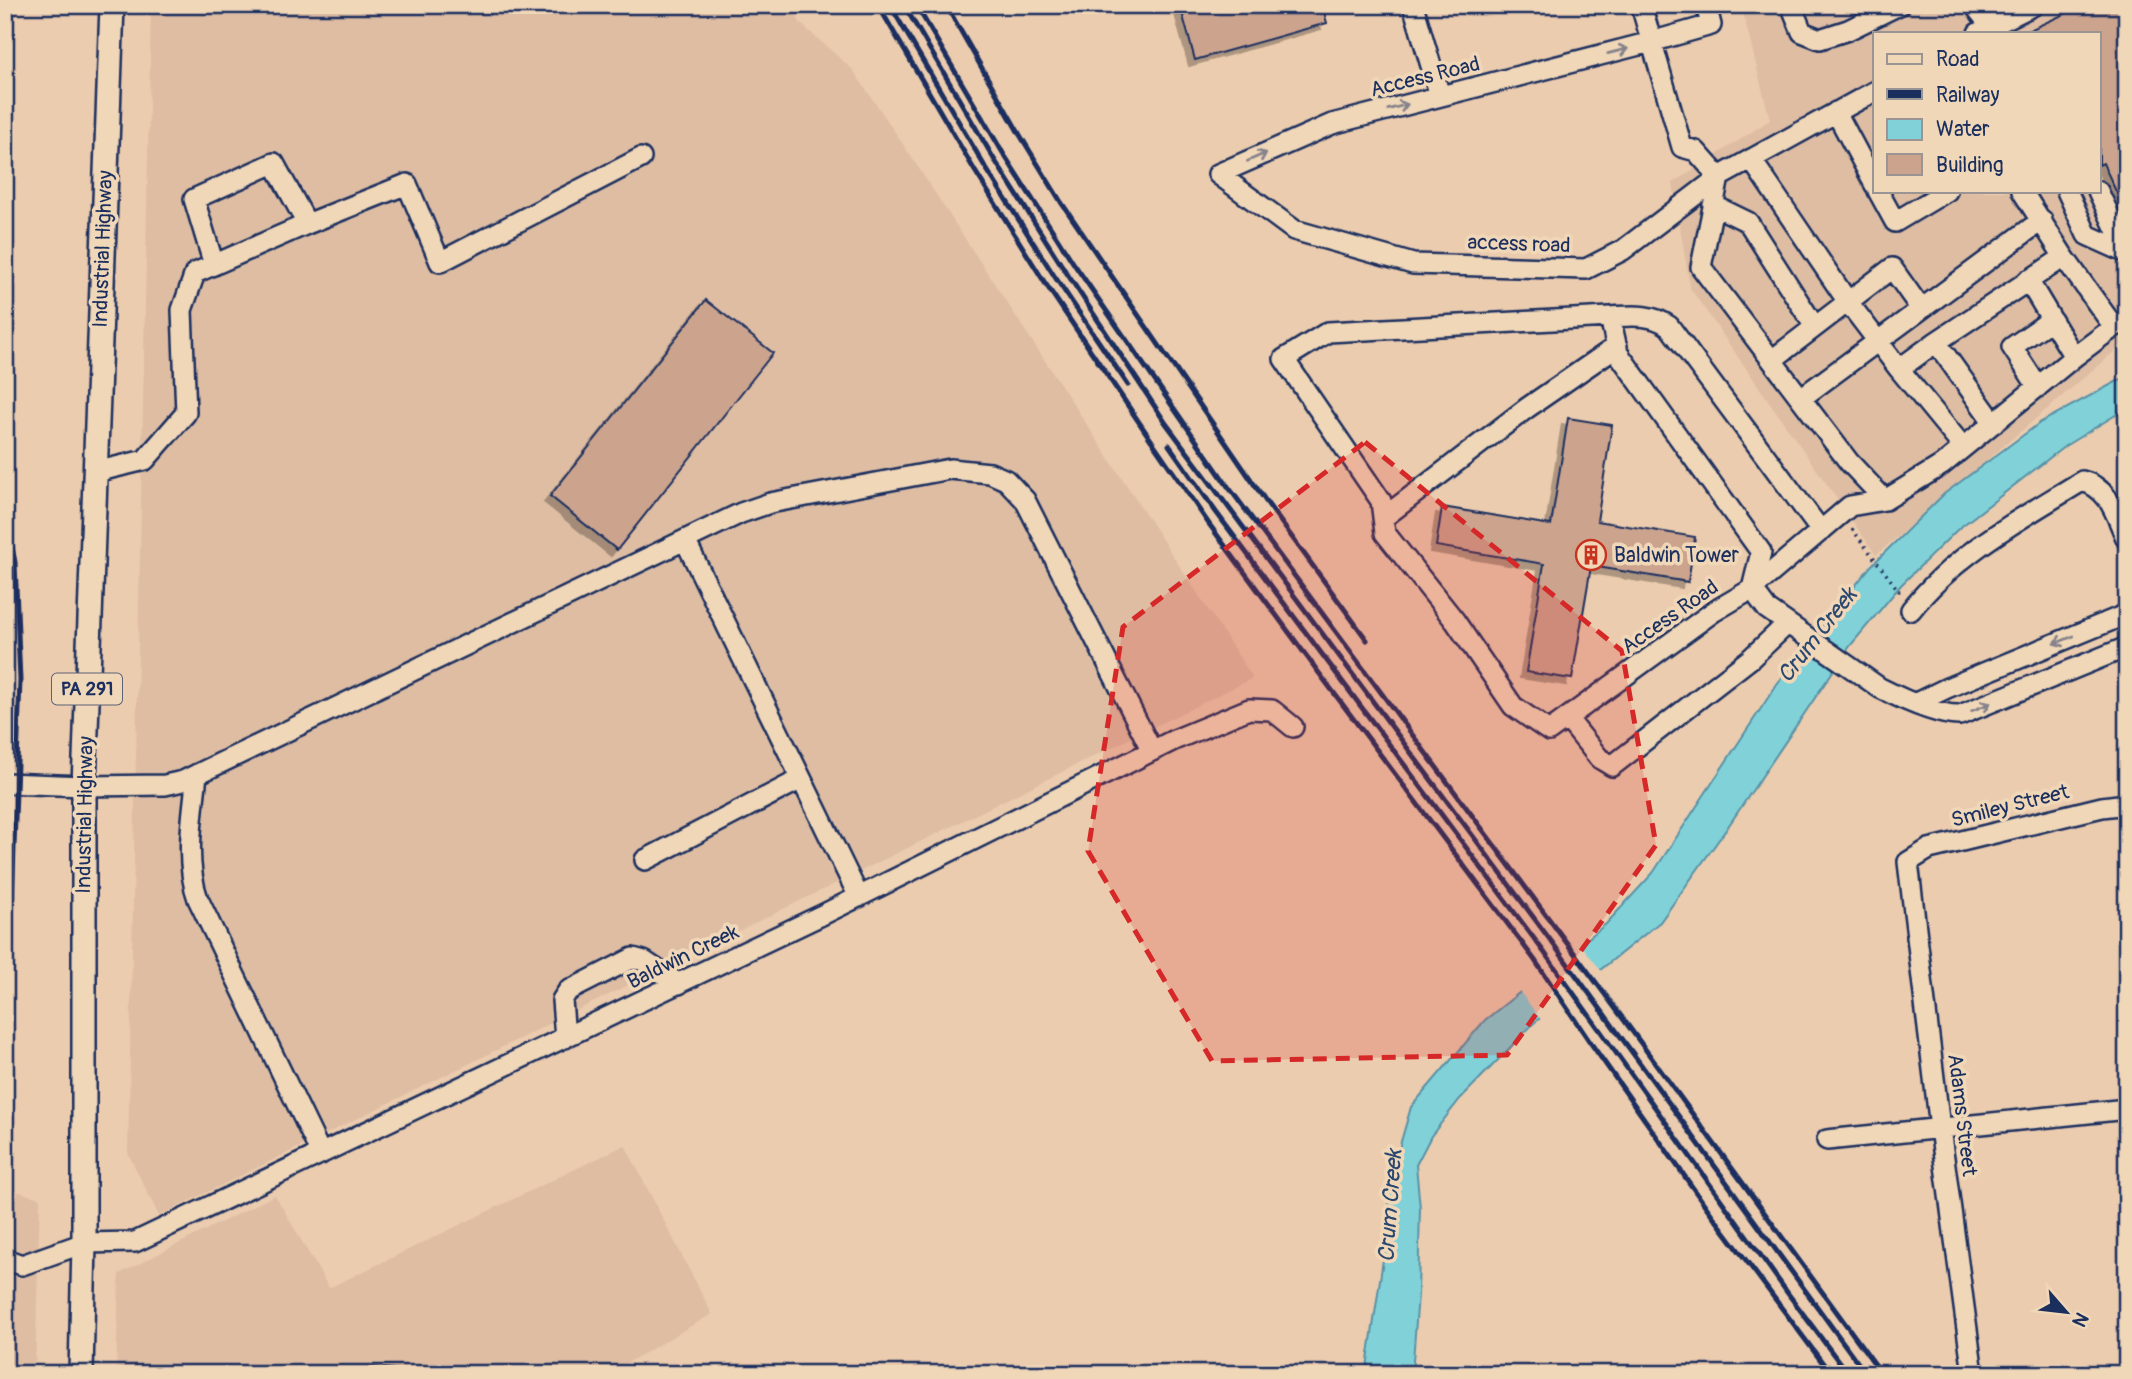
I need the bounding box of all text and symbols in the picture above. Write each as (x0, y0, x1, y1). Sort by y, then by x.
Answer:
legend (1873, 32, 2100, 192)
one-way arrow (1606, 44, 1629, 57)
text: Road (1936, 46, 1980, 73)
street label: Access Road (1367, 50, 1483, 104)
text: Railway (1936, 82, 2000, 109)
one-way arrow (1386, 100, 1409, 113)
text: Water (1936, 116, 1990, 143)
one-way arrow (1246, 150, 1267, 163)
text: Building (1936, 152, 2003, 179)
street label: Industrial Highway (87, 170, 119, 328)
street label: access road (1467, 229, 1571, 259)
building icon: Baldwin Tower (1574, 538, 1608, 572)
place label: Baldwin Tower (1614, 542, 1739, 569)
street label: Access Road (1616, 574, 1724, 660)
water label: Crum Creek (1771, 580, 1865, 688)
one-way arrow (2053, 635, 2075, 648)
road number: PA 291 (52, 674, 122, 704)
one-way arrow (1969, 699, 1991, 712)
street label: Industrial Highway (70, 736, 100, 894)
street label: Smiley Street (1948, 778, 2072, 834)
street label: Baldwin Creek (623, 918, 743, 996)
street label: Adams Street (1941, 1052, 1983, 1178)
water label: Crum Creek (1372, 1146, 1409, 1263)
north arrow (2030, 1278, 2100, 1348)
text: N (2066, 1308, 2094, 1331)

